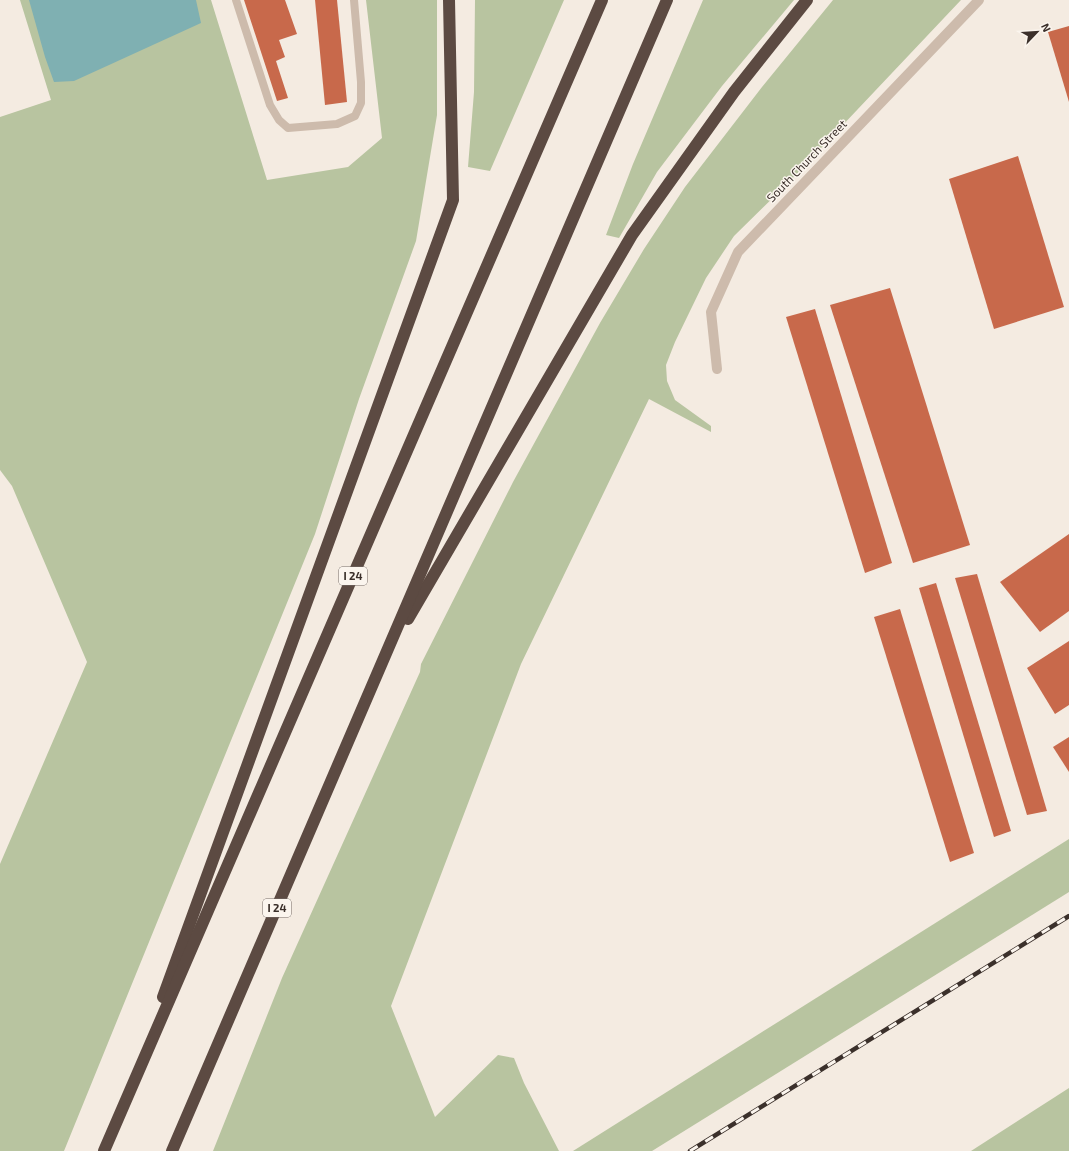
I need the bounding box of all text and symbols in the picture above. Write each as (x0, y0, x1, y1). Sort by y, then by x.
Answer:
north arrow (1017, 12, 1057, 52)
text: N (1039, 21, 1054, 34)
street label: South Church Street (763, 116, 849, 204)
road number: I 24 (339, 567, 367, 585)
road number: I 24 (263, 899, 291, 917)

